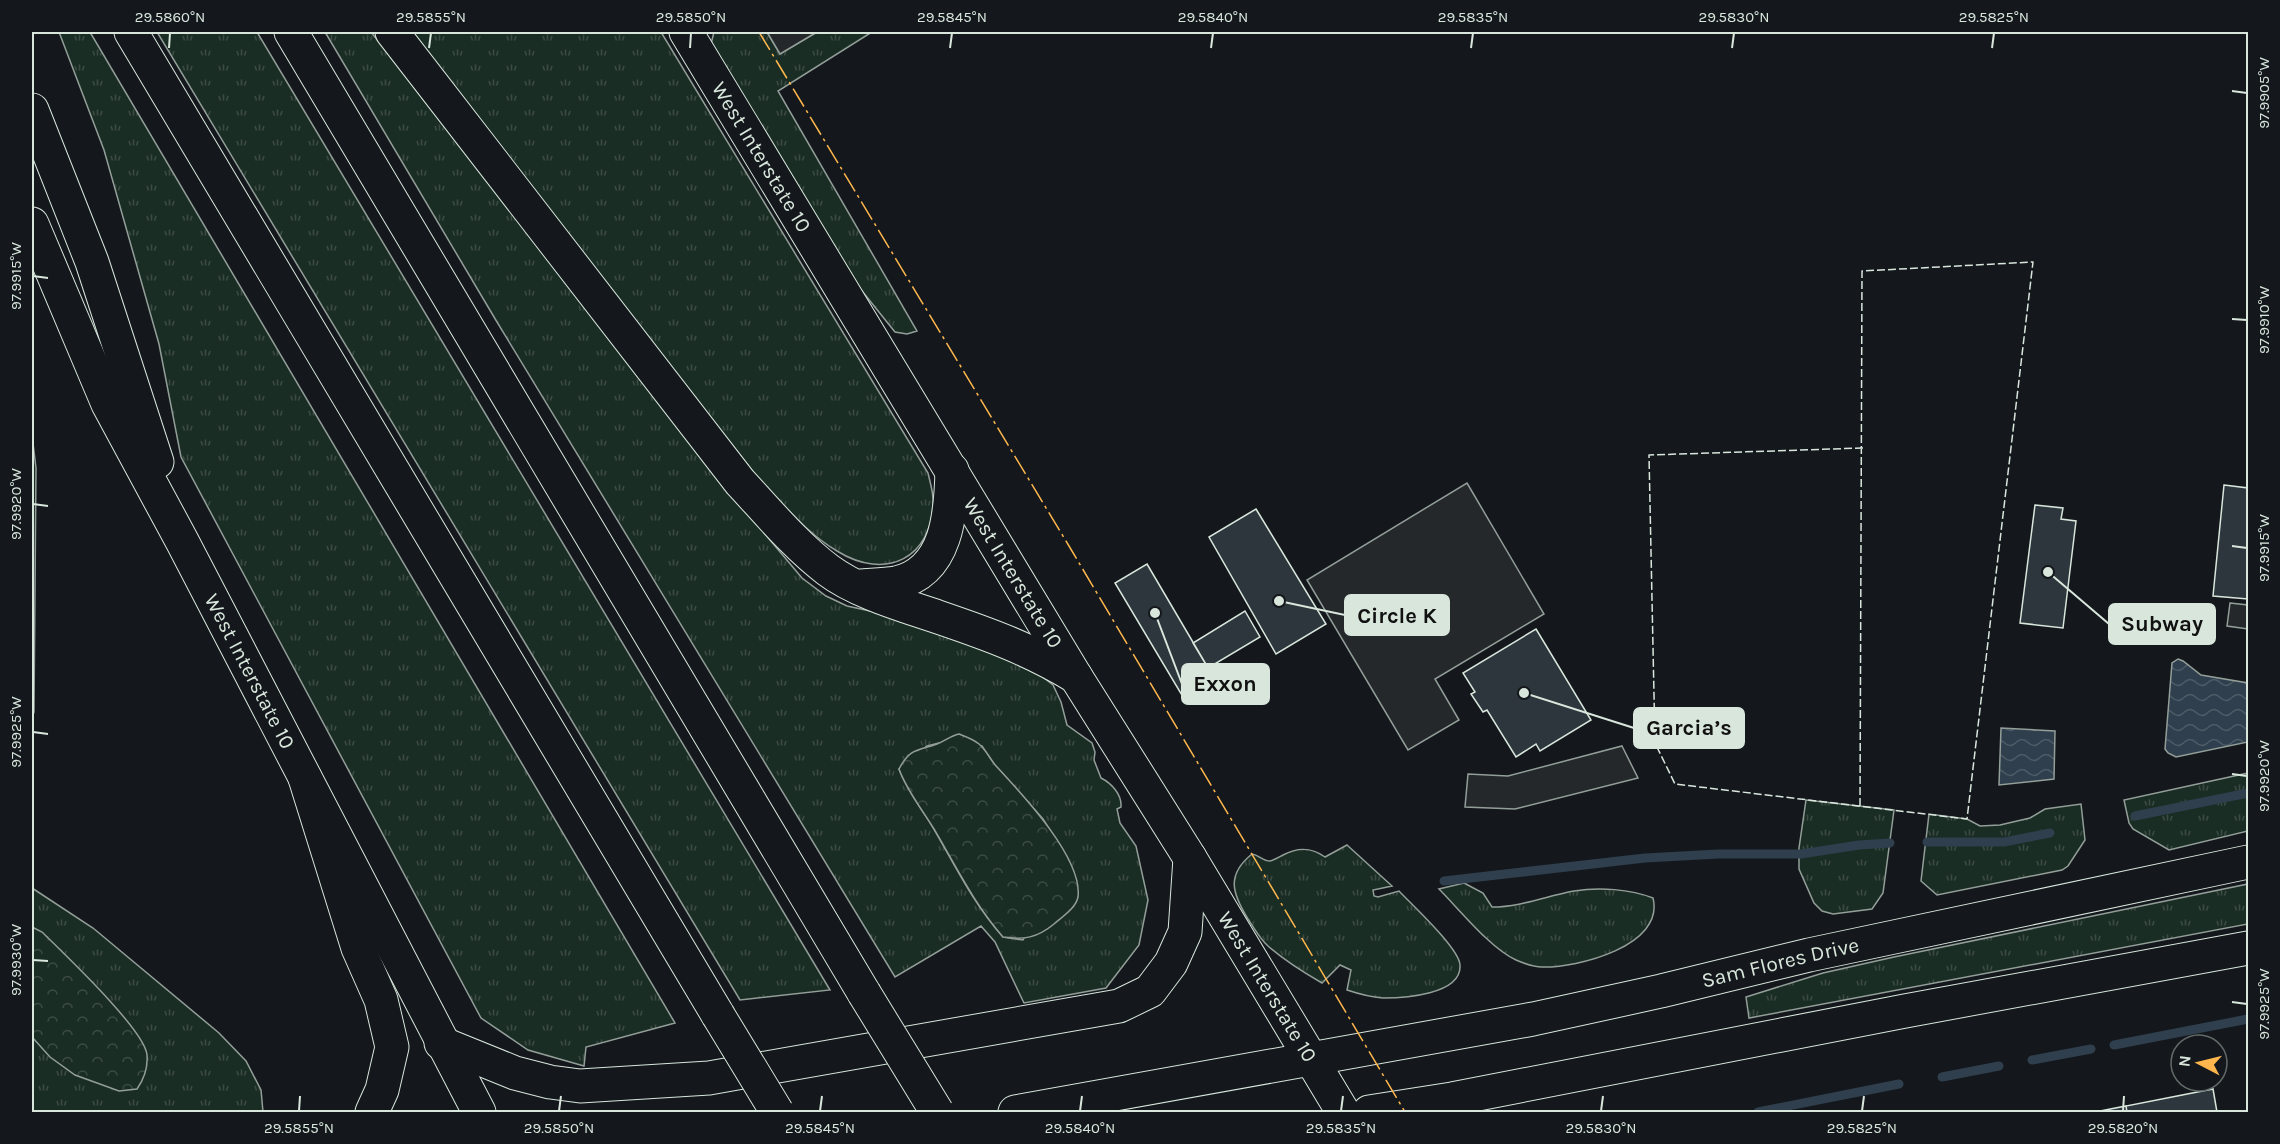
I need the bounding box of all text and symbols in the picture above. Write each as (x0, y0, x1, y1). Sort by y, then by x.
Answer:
text: 29.5860°N (135, 8, 205, 26)
text: 29.5855°N (396, 8, 466, 26)
text: 29.5850°N (656, 8, 726, 26)
text: 29.5845°N (917, 8, 987, 26)
text: 29.5840°N (1178, 8, 1248, 26)
text: 29.5835°N (1438, 8, 1508, 26)
text: 29.5830°N (1699, 8, 1769, 26)
text: 29.5825°N (1959, 8, 2029, 26)
text: 97.9905°W (2255, 57, 2273, 129)
street label: West Interstate 10 (707, 77, 816, 236)
text: 97.9915°W (7, 242, 25, 310)
text: 97.9910°W (2255, 285, 2273, 354)
text: 97.9920°W (7, 467, 25, 540)
street label: West Interstate 10 (958, 493, 1068, 652)
text: 97.9915°W (2255, 514, 2273, 582)
street label: West Interstate 10 (200, 590, 300, 753)
callout: Circle K (1345, 595, 1449, 635)
text: Circle K (1357, 603, 1437, 629)
callout: Subway (2109, 604, 2215, 644)
text: Subway (2121, 611, 2203, 637)
callout: Exxon (1182, 664, 1269, 704)
text: Exxon (1193, 671, 1257, 697)
text: 97.9925°W (7, 696, 25, 768)
callout: Garcia’s (1634, 708, 1744, 748)
text: Garcia’s (1646, 715, 1732, 741)
text: 97.9920°W (2255, 739, 2273, 812)
street label: West Interstate 10 (1213, 907, 1322, 1066)
text: 97.9930°W (7, 923, 25, 996)
street label: Sam Flores Drive (1699, 933, 1861, 993)
text: 97.9925°W (2255, 968, 2273, 1040)
north arrow (2169, 1033, 2229, 1093)
text: N (2174, 1054, 2195, 1068)
text: 29.5855°N (264, 1119, 334, 1137)
text: 29.5850°N (524, 1119, 594, 1137)
text: 29.5845°N (785, 1119, 855, 1137)
text: 29.5840°N (1045, 1119, 1115, 1137)
text: 29.5835°N (1306, 1119, 1376, 1137)
text: 29.5830°N (1566, 1119, 1636, 1137)
text: 29.5825°N (1827, 1119, 1897, 1137)
text: 29.5820°N (2088, 1119, 2158, 1137)

